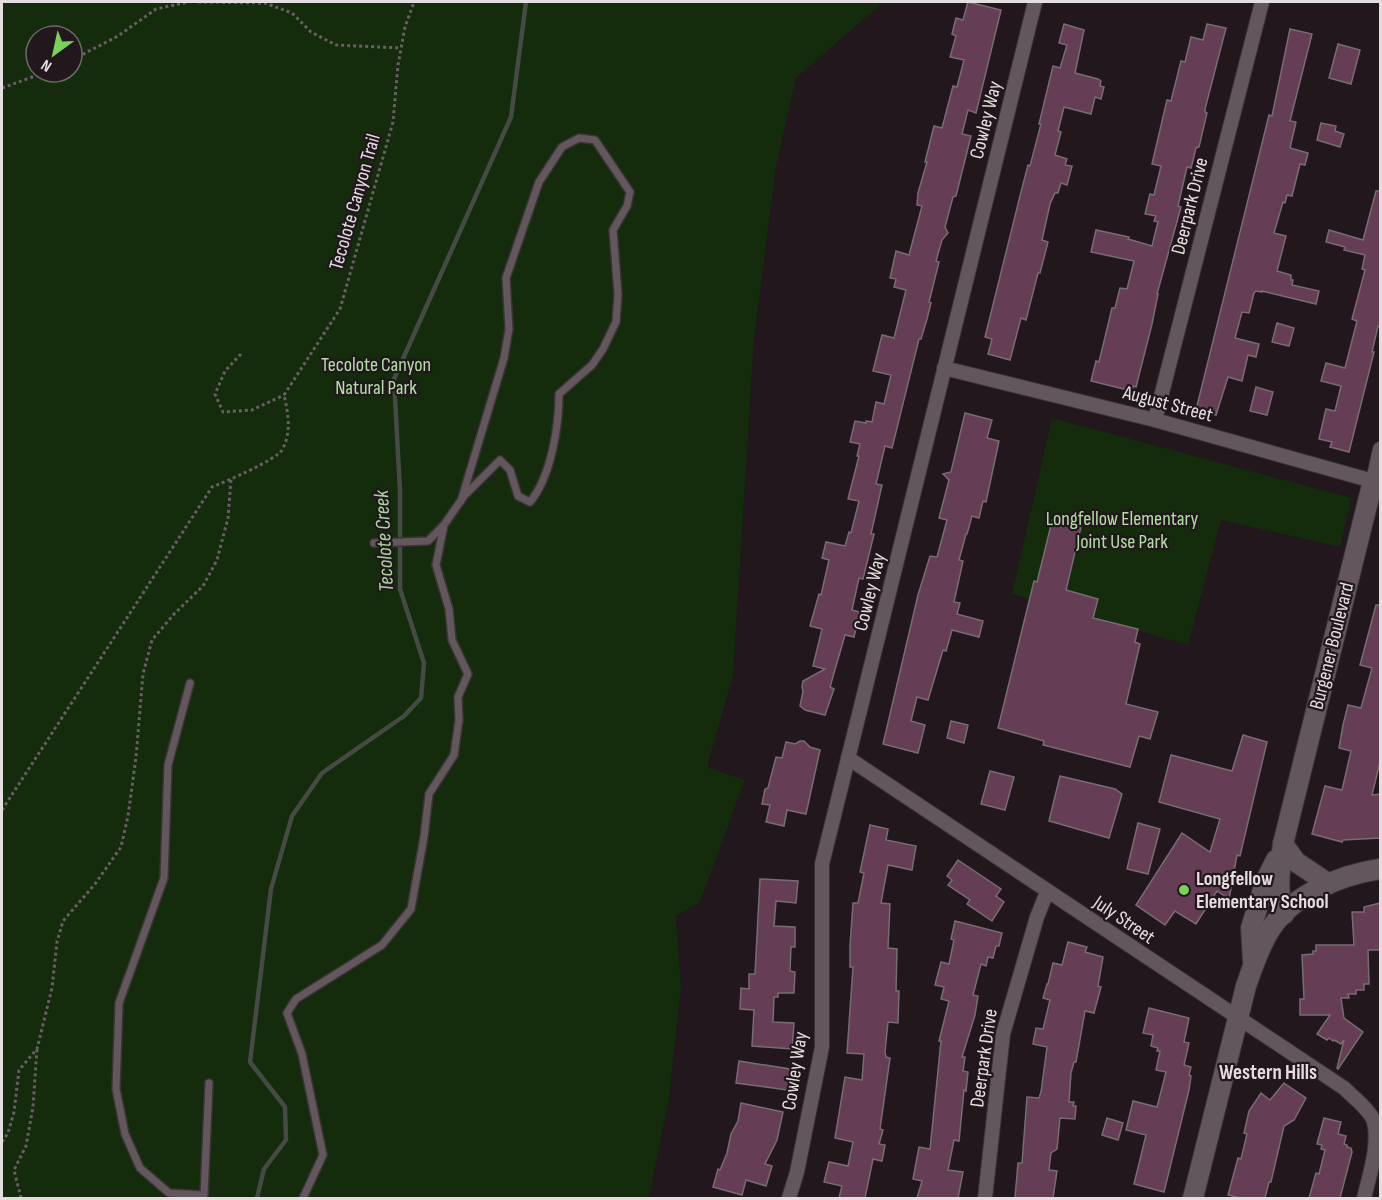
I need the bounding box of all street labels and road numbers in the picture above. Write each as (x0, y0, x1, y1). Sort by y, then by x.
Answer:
street label: Cowley Way (965, 78, 1007, 161)
street label: Tecolote Canyon Trail (324, 131, 386, 273)
street label: Deerpark Drive (1166, 155, 1214, 257)
street label: August Street (1120, 380, 1216, 427)
street label: Cowley Way (849, 550, 891, 633)
street label: Burgener Boulevard (1305, 580, 1359, 712)
street label: July Street (1088, 890, 1159, 949)
street label: Deerpark Drive (965, 1007, 1003, 1109)
street label: Cowley Way (777, 1030, 813, 1112)

